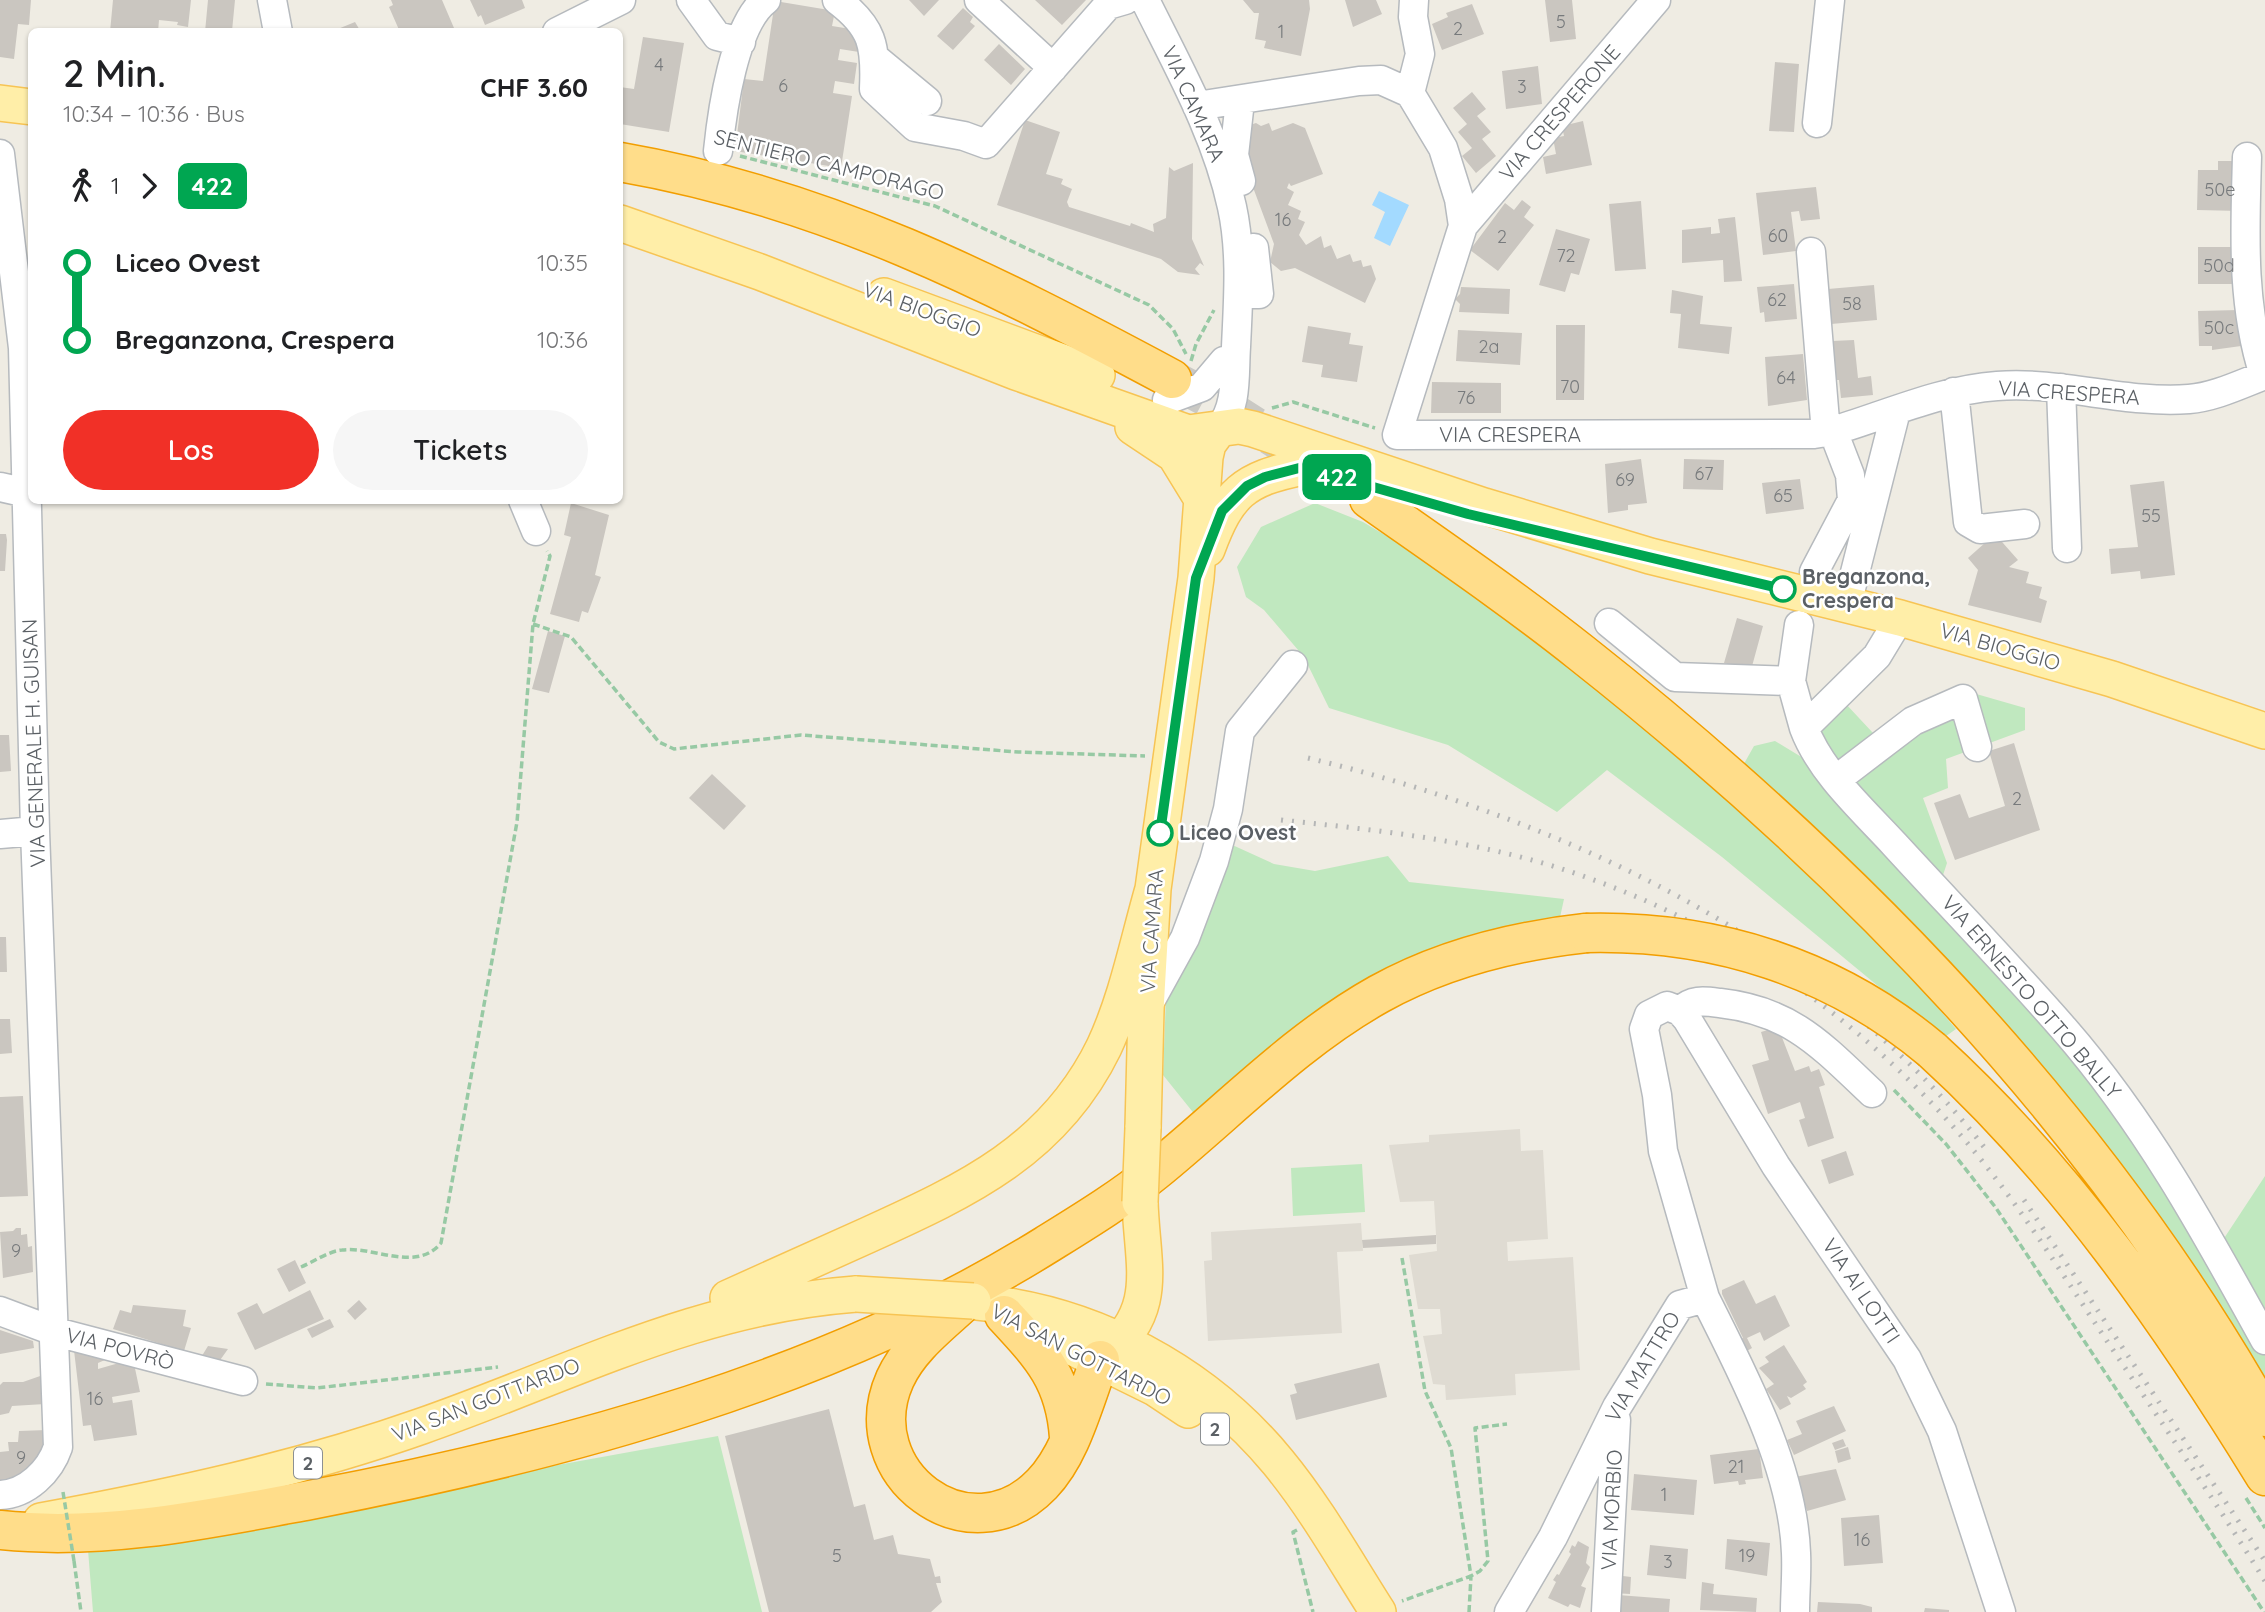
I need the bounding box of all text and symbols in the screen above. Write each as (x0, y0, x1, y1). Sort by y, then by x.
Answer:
house number: 5 (1556, 10, 1566, 33)
house number: 2 (1453, 17, 1463, 40)
house number: 1 (1278, 20, 1284, 43)
street label: VIA CRESPERONE (1493, 39, 1625, 186)
street label: VIA CAMARA (1157, 41, 1231, 166)
text: 2 Min. (63, 49, 166, 97)
house number: 4 (654, 53, 664, 76)
text: CHF 3.60 (480, 71, 588, 104)
house number: 6 (778, 74, 788, 97)
house number: 3 (1517, 75, 1527, 98)
text: 10:34 – 10:36 · Bus (63, 99, 245, 128)
street label: SENTIERO CAMPORAGO (712, 123, 947, 205)
icon: walk (63, 167, 101, 205)
icon: forward (130, 167, 168, 205)
text: 1 (111, 171, 120, 200)
text: 422 (192, 171, 233, 201)
house number: 50e (2205, 178, 2235, 201)
house number: 16 (1275, 208, 1291, 231)
house number: 60 (1768, 224, 1788, 247)
house number: 2 (1497, 225, 1507, 248)
house number: 72 (1556, 244, 1576, 267)
text: Liceo Ovest (115, 246, 261, 279)
text: 10:35 (537, 248, 588, 277)
house number: 50d (2203, 254, 2235, 277)
street label: VIA BIOGGIO (860, 276, 985, 342)
house number: 62 (1767, 288, 1787, 311)
house number: 58 (1842, 292, 1862, 315)
house number: 50c (2204, 316, 2234, 339)
text: Breganzona, Crespera (115, 323, 395, 356)
text: 10:36 (537, 325, 588, 354)
house number: 2a (1479, 335, 1499, 358)
house number: 64 (1776, 366, 1796, 389)
street label: VIA CRESPERA (1997, 374, 2141, 410)
house number: 70 (1560, 375, 1580, 398)
house number: 76 (1457, 386, 1475, 409)
button: Los (63, 410, 319, 490)
button: Tickets (333, 410, 588, 490)
street label: VIA CRESPERA (1439, 421, 1581, 447)
line badge: 422 (1297, 454, 1377, 500)
text: 422 (1316, 462, 1358, 492)
house number: 67 (1695, 462, 1713, 485)
house number: 69 (1615, 468, 1635, 491)
house number: 65 (1773, 484, 1793, 507)
house number: 55 (2141, 504, 2161, 527)
place label: Breganzona, Crespera (1802, 563, 1930, 613)
marker: Breganzona, Crespera (1770, 576, 1796, 602)
street label: VIA BIOGGIO (1937, 616, 2063, 676)
street label: VIA GENERALE H. GUISAN (16, 618, 50, 868)
house number: 2 (2012, 787, 2022, 810)
place label: Liceo Ovest (1179, 819, 1297, 845)
marker: Liceo Ovest (1147, 820, 1173, 846)
street label: VIA CAMARA (1134, 868, 1168, 994)
street label: VIA ERNESTO OTTO BALLY (1936, 889, 2127, 1103)
street label: VIA AI LOTTI (1817, 1233, 1906, 1348)
house number: 9 (11, 1239, 21, 1262)
street label: VIA SAN GOTTARDO (987, 1297, 1176, 1411)
street label: VIA MATTRO (1599, 1306, 1685, 1426)
street label: VIA POVRÒ (63, 1321, 177, 1375)
street label: VIA SAN GOTTARDO (388, 1351, 583, 1447)
house number: 16 (87, 1387, 103, 1410)
road number: 2 (1201, 1414, 1229, 1444)
house number: 9 (16, 1446, 26, 1469)
road number: 2 (294, 1448, 322, 1478)
street label: VIA MORBIO (1595, 1449, 1627, 1571)
house number: 21 (1728, 1455, 1744, 1478)
house number: 1 (1661, 1483, 1667, 1506)
house number: 16 (1854, 1528, 1870, 1551)
house number: 5 (832, 1544, 842, 1567)
house number: 19 (1739, 1544, 1755, 1567)
house number: 3 (1663, 1550, 1673, 1573)

